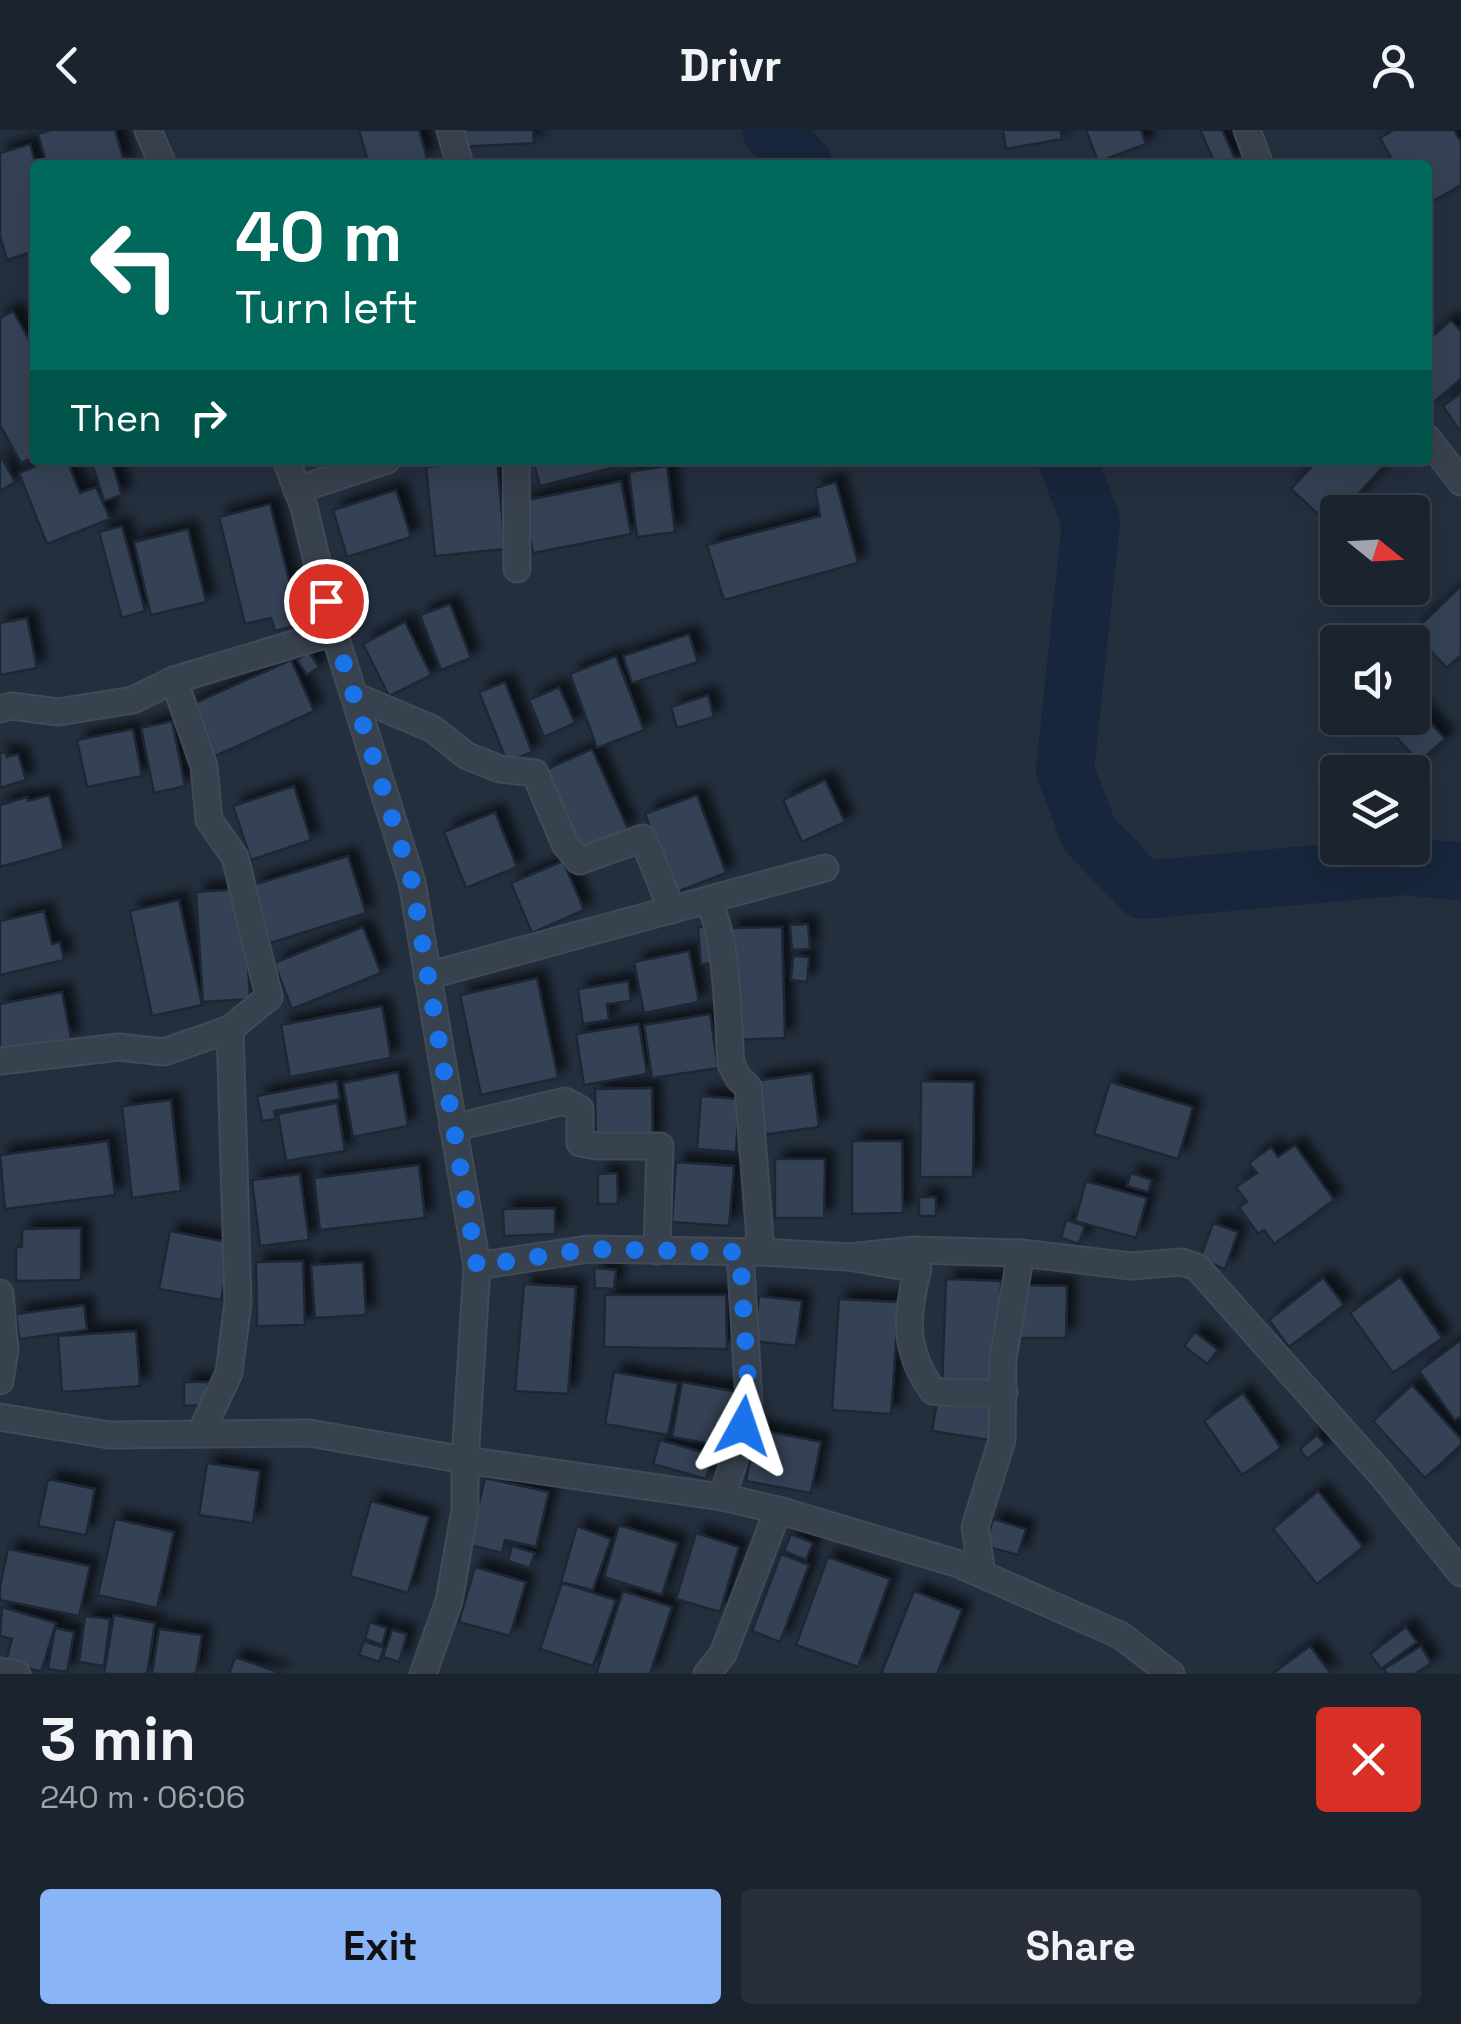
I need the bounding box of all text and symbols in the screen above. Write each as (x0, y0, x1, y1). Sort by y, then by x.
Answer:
text: Drivr (679, 37, 782, 94)
icon: back (40, 38, 95, 93)
icon: person (1366, 38, 1421, 93)
text: 40 m (235, 192, 402, 281)
icon: left (70, 200, 200, 330)
text: Turn left (235, 279, 418, 336)
icon: right (181, 390, 236, 445)
text: Then (70, 394, 161, 442)
north arrow (1320, 495, 1430, 605)
map controls (1320, 495, 1430, 865)
pin (284, 559, 369, 644)
icon: arrive (299, 574, 354, 629)
button: sound (1320, 625, 1430, 735)
button: layers (1320, 755, 1430, 865)
position arrow (691, 1374, 795, 1478)
text: 3 min (40, 1701, 196, 1778)
button: close (1316, 1707, 1421, 1812)
text: 240 m · 06:06 (40, 1777, 245, 1817)
button: Exit (40, 1889, 721, 2004)
button: Share (741, 1889, 1421, 2004)

